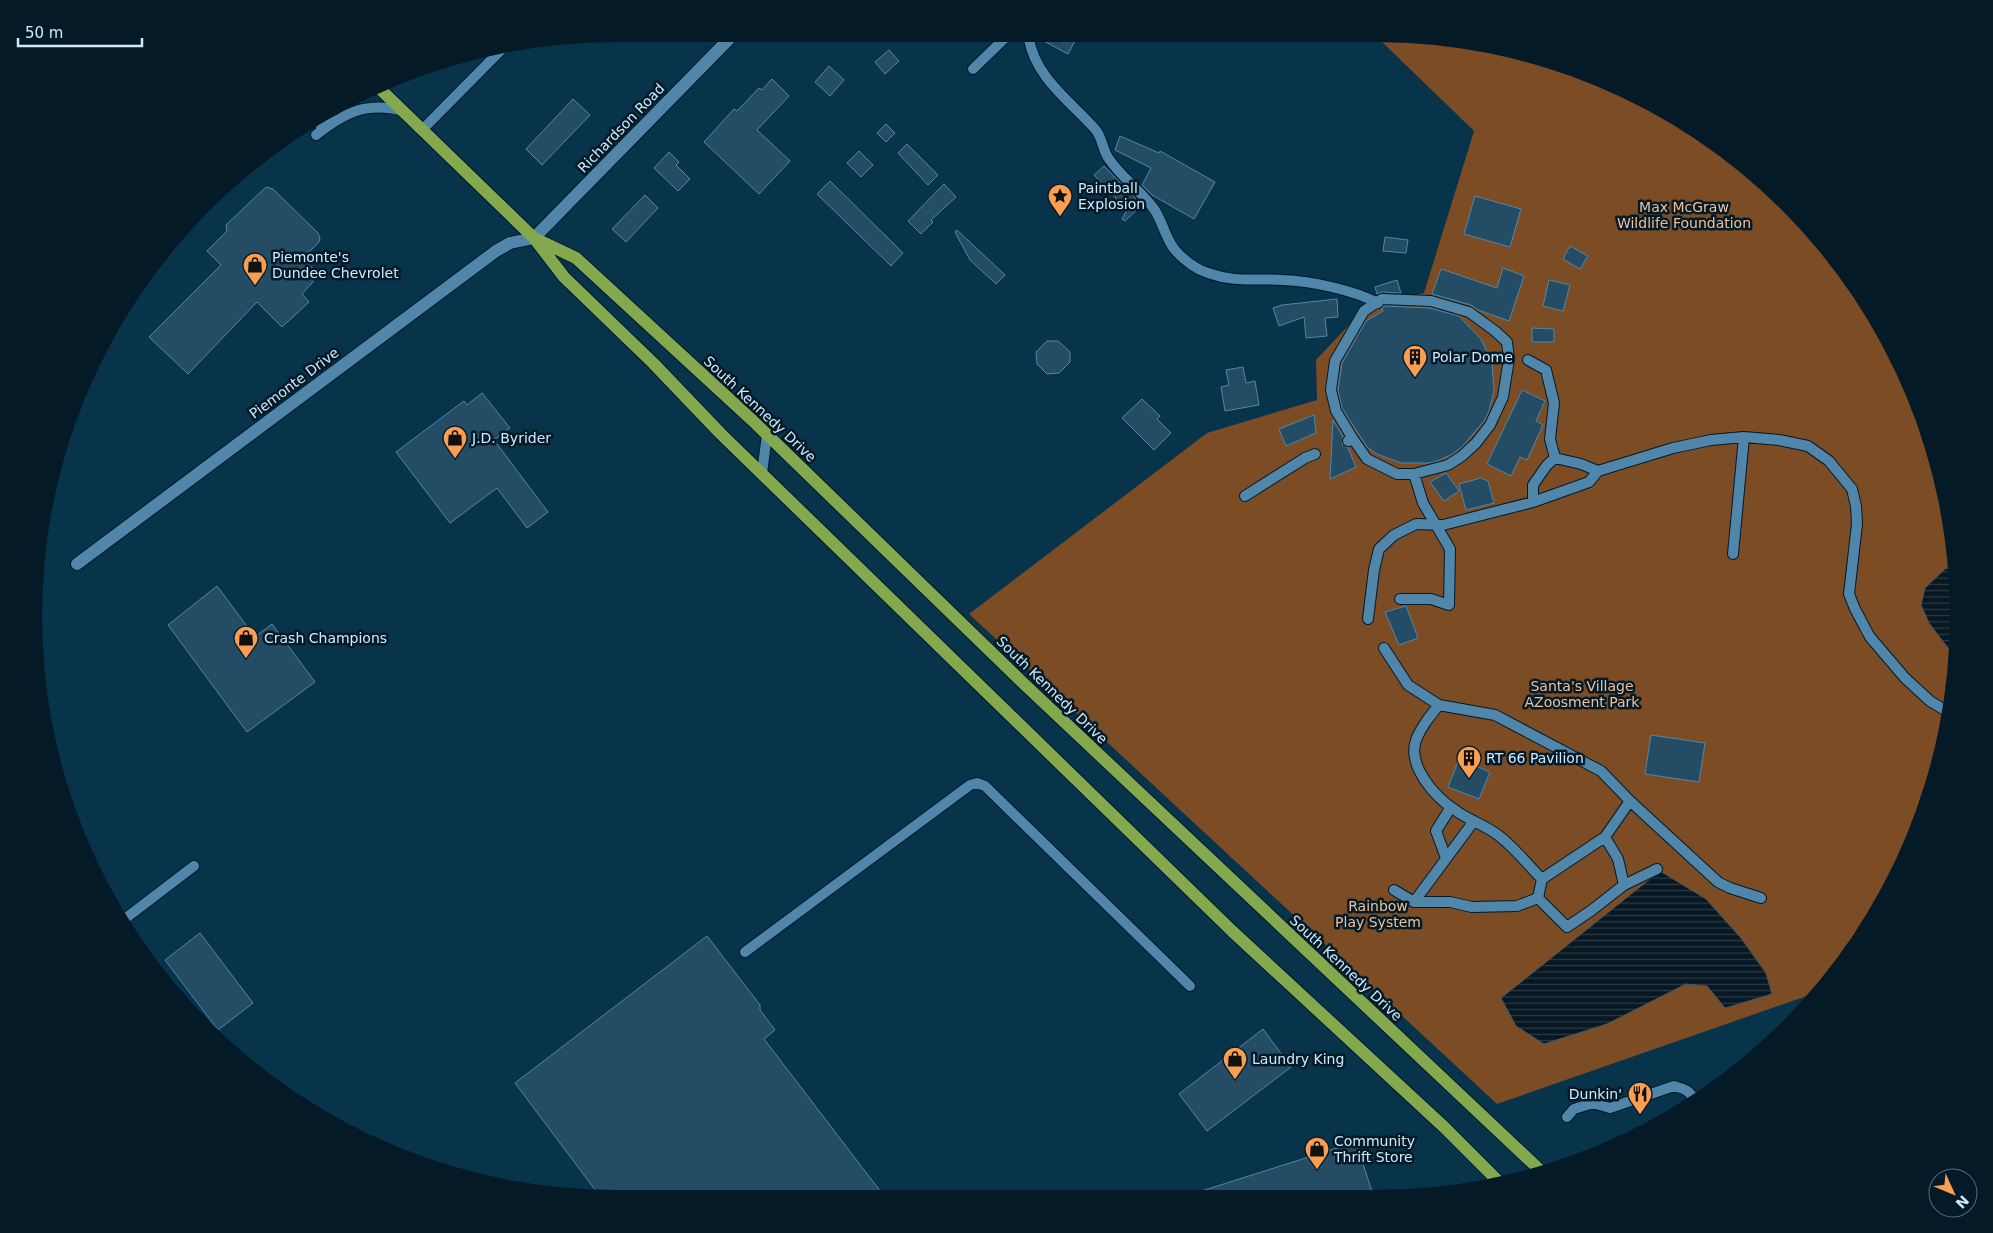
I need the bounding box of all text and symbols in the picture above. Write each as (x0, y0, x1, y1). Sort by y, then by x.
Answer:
scale bar (18, 15, 141, 47)
text: 50 m (25, 24, 63, 42)
street label: Richardson Road (574, 80, 668, 176)
place label: Paintball Explosion (1078, 180, 1145, 212)
place icon: Paintball Explosion (1047, 183, 1073, 217)
park label: Max McGraw Wildlife Foundation (1617, 199, 1751, 231)
place label: Piemonte's Dundee Chevrolet (272, 249, 399, 281)
shop icon: Piemonte's Dundee Chevrolet (242, 252, 268, 286)
street label: Piemonte Drive (246, 344, 342, 422)
building icon: Polar Dome (1402, 344, 1428, 378)
place label: Polar Dome (1432, 349, 1513, 365)
street label: South Kennedy Drive (701, 353, 819, 465)
shop icon: J.D. Byrider (442, 425, 468, 459)
place label: J.D. Byrider (471, 430, 551, 446)
shop icon: Crash Champions (233, 625, 259, 659)
place label: Crash Champions (264, 630, 387, 646)
street label: South Kennedy Drive (993, 633, 1111, 747)
park label: Santa's Village AZoosment Park (1525, 678, 1640, 710)
building icon: RT 66 Pavilion (1456, 745, 1482, 779)
place label: RT 66 Pavilion (1486, 750, 1584, 766)
park label: Rainbow Play System (1335, 898, 1421, 930)
street label: South Kennedy Drive (1287, 912, 1405, 1024)
shop icon: Laundry King (1222, 1046, 1248, 1080)
place label: Laundry King (1252, 1051, 1344, 1067)
restaurant icon: Dunkin' (1627, 1081, 1653, 1115)
place label: Dunkin' (1569, 1086, 1622, 1102)
place label: Community Thrift Store (1333, 1133, 1415, 1165)
shop icon: Community Thrift Store (1304, 1136, 1330, 1170)
north arrow (1928, 1168, 1978, 1218)
text: N (1953, 1192, 1972, 1212)

